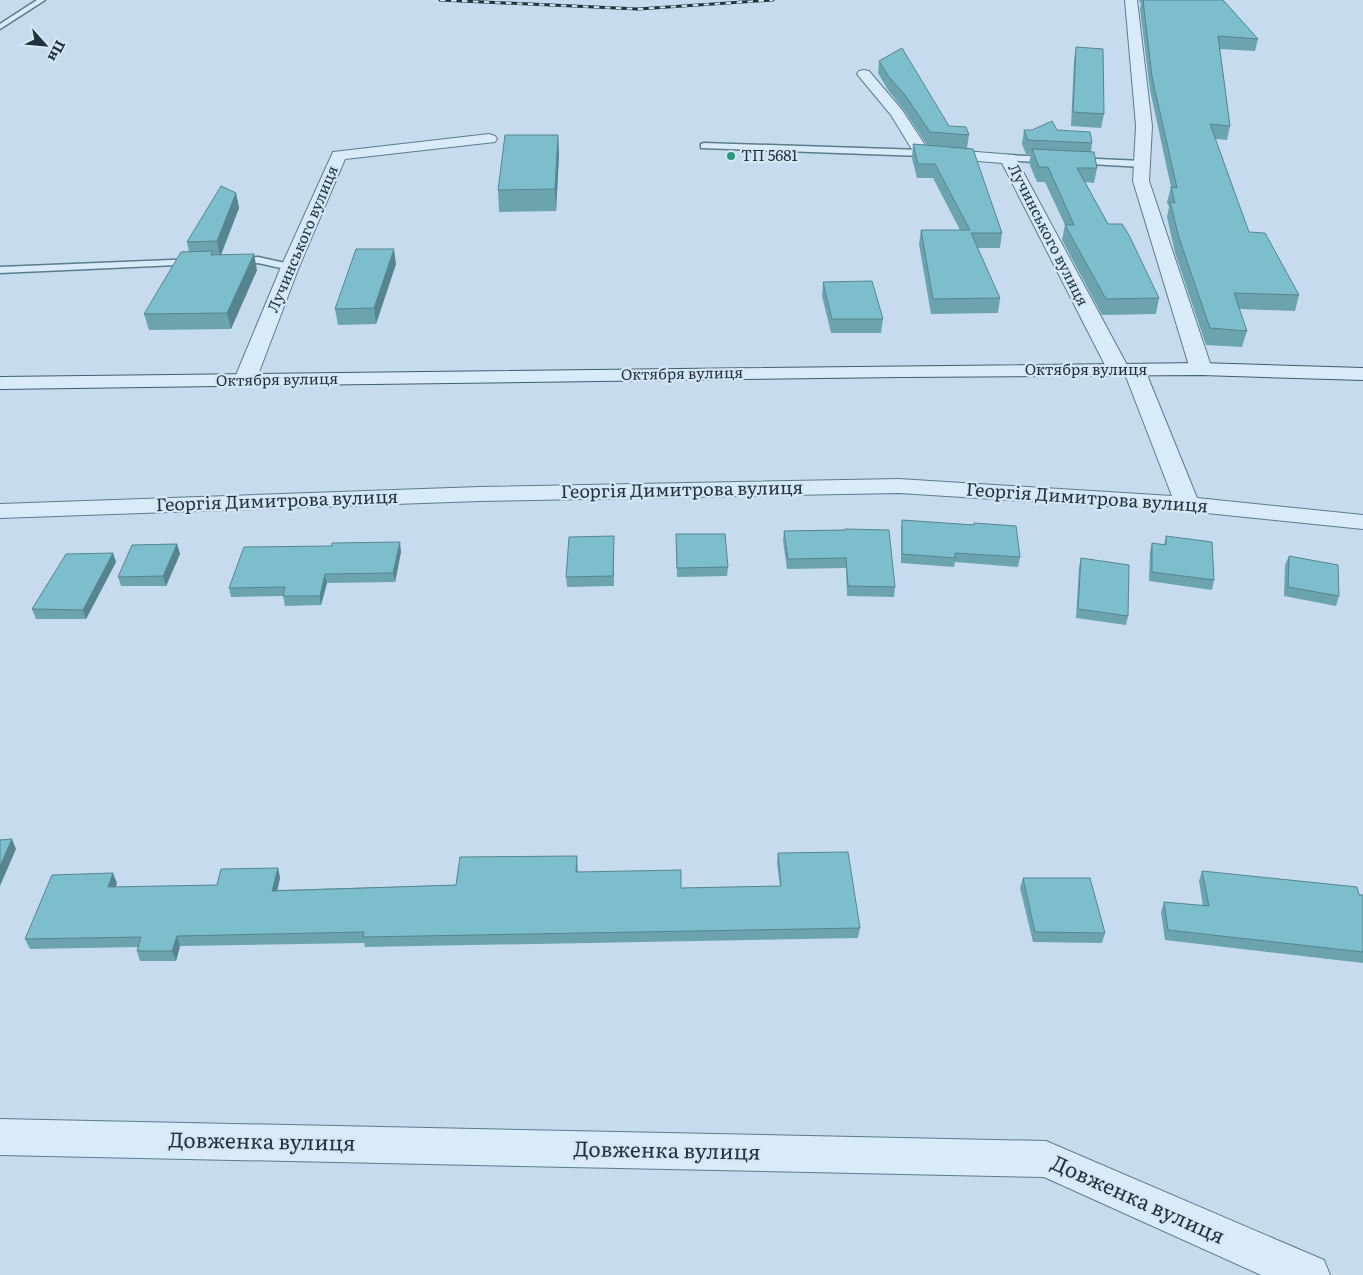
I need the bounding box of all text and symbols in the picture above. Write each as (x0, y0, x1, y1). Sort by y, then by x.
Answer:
north arrow (20, 20, 70, 70)
text: Пн (44, 37, 71, 66)
place label: ТП 5681 (741, 143, 798, 166)
marker: ТП 5681 (725, 150, 737, 162)
street label: Лучинського вулиця (1003, 159, 1095, 310)
street label: Лучинського вулиця (260, 161, 343, 315)
street label: Октября вулиця (1025, 357, 1147, 380)
street label: Октября вулиця (621, 360, 743, 385)
street label: Октября вулиця (216, 366, 338, 391)
street label: Георгія Димитрова вулиця (560, 473, 803, 504)
street label: Георгія Димитрова вулиця (965, 475, 1209, 518)
street label: Георгія Димитрова вулиця (155, 482, 399, 517)
street label: Довженка вулиця (168, 1122, 356, 1157)
street label: Довженка вулиця (573, 1131, 761, 1166)
street label: Довженка вулиця (1047, 1146, 1231, 1250)

